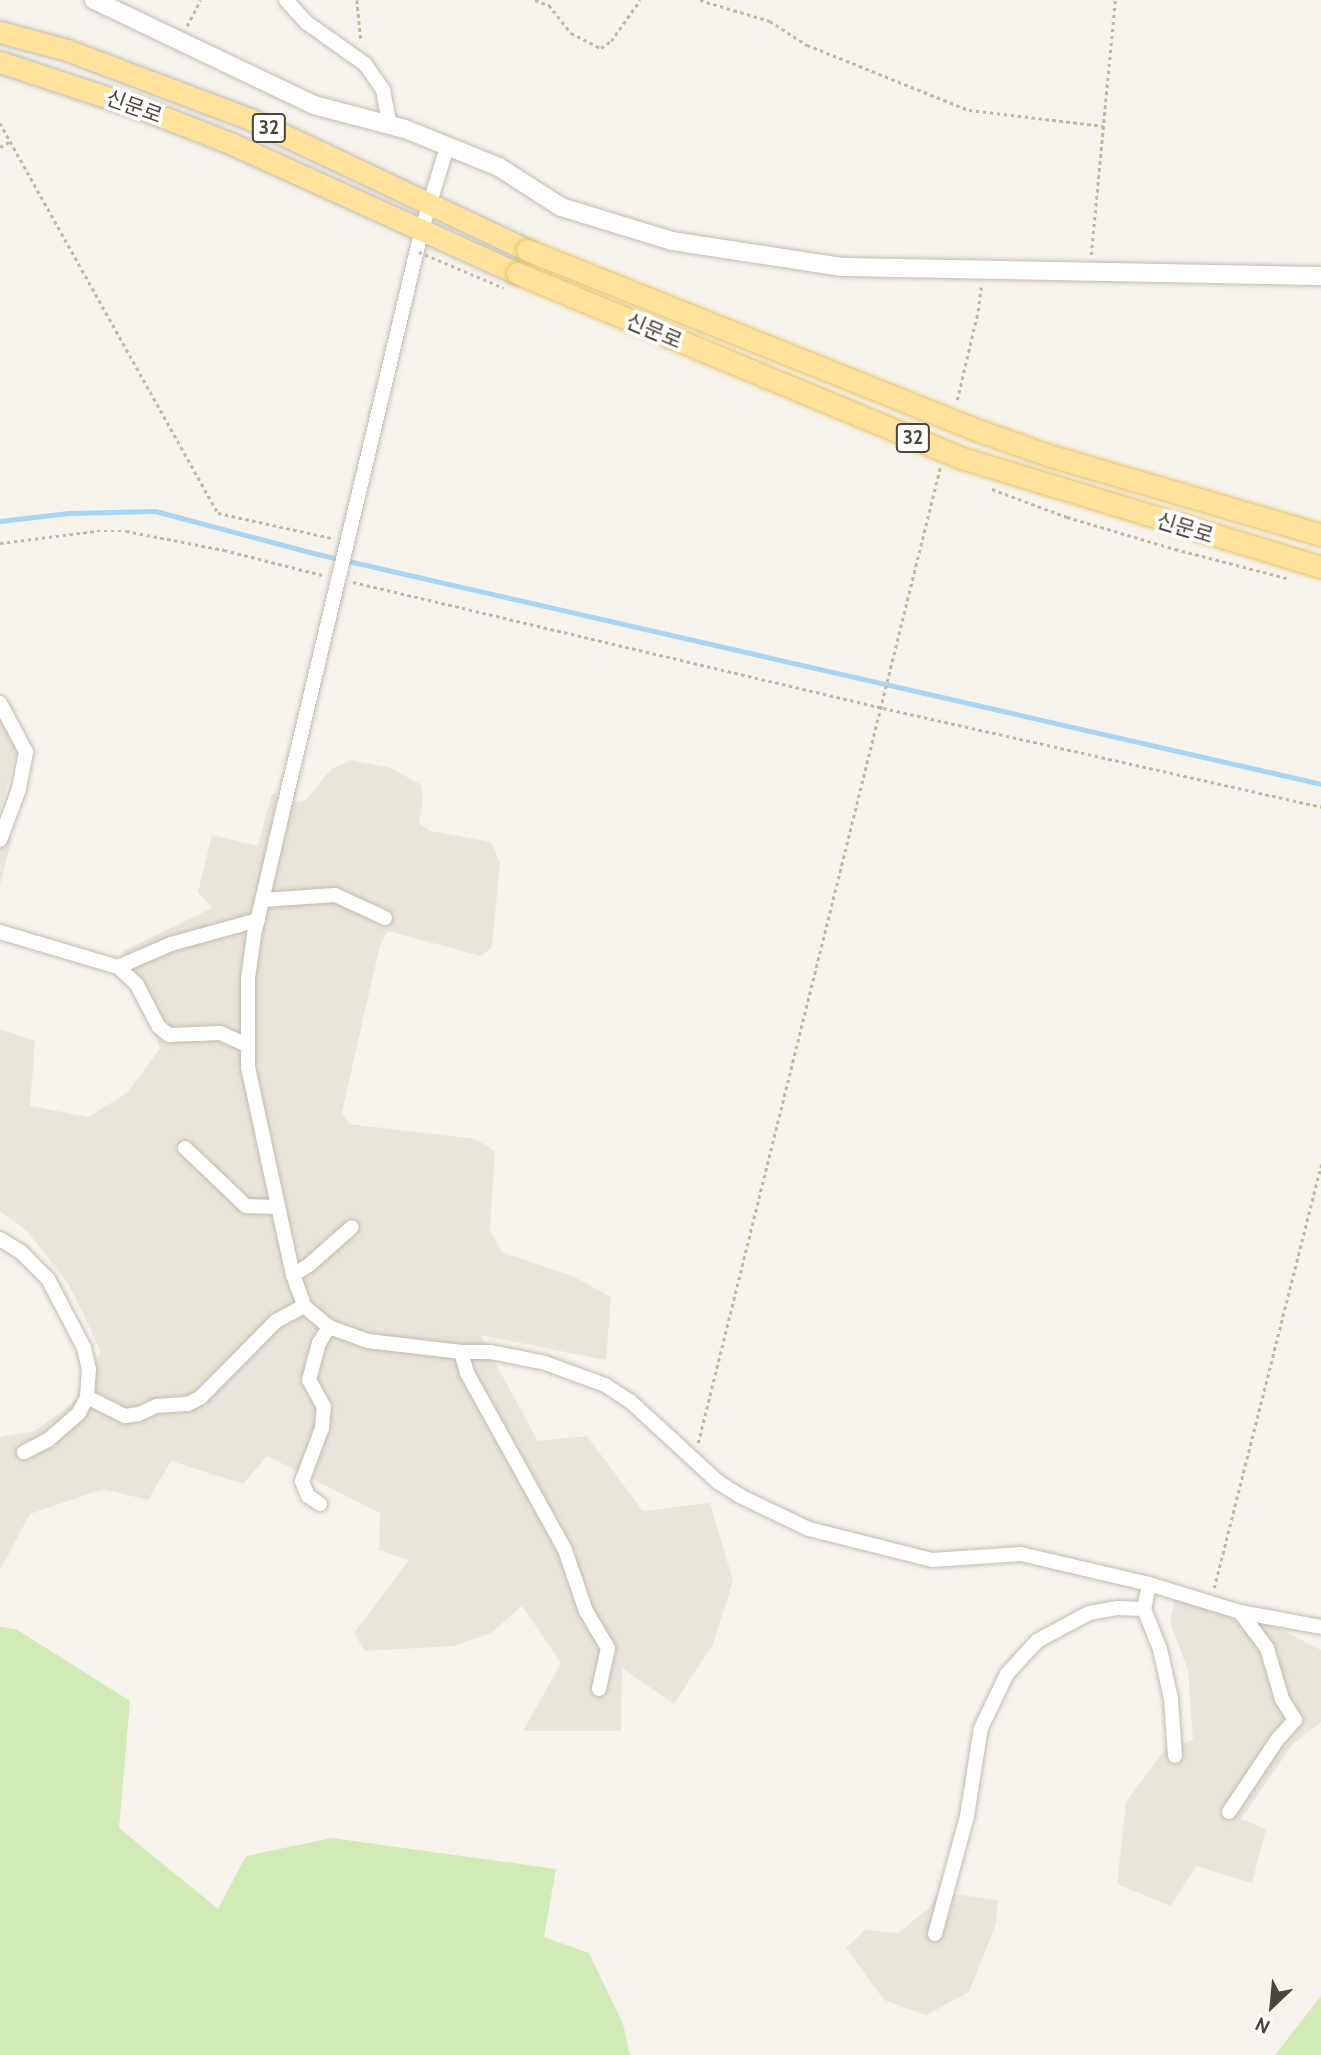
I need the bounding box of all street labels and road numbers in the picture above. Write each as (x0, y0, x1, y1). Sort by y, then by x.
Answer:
street label: 신문로 (102, 85, 166, 129)
road number: 32 (252, 112, 286, 144)
street label: 신문로 (622, 308, 686, 354)
road number: 32 (895, 422, 930, 453)
street label: 신문로 (1154, 507, 1216, 549)

